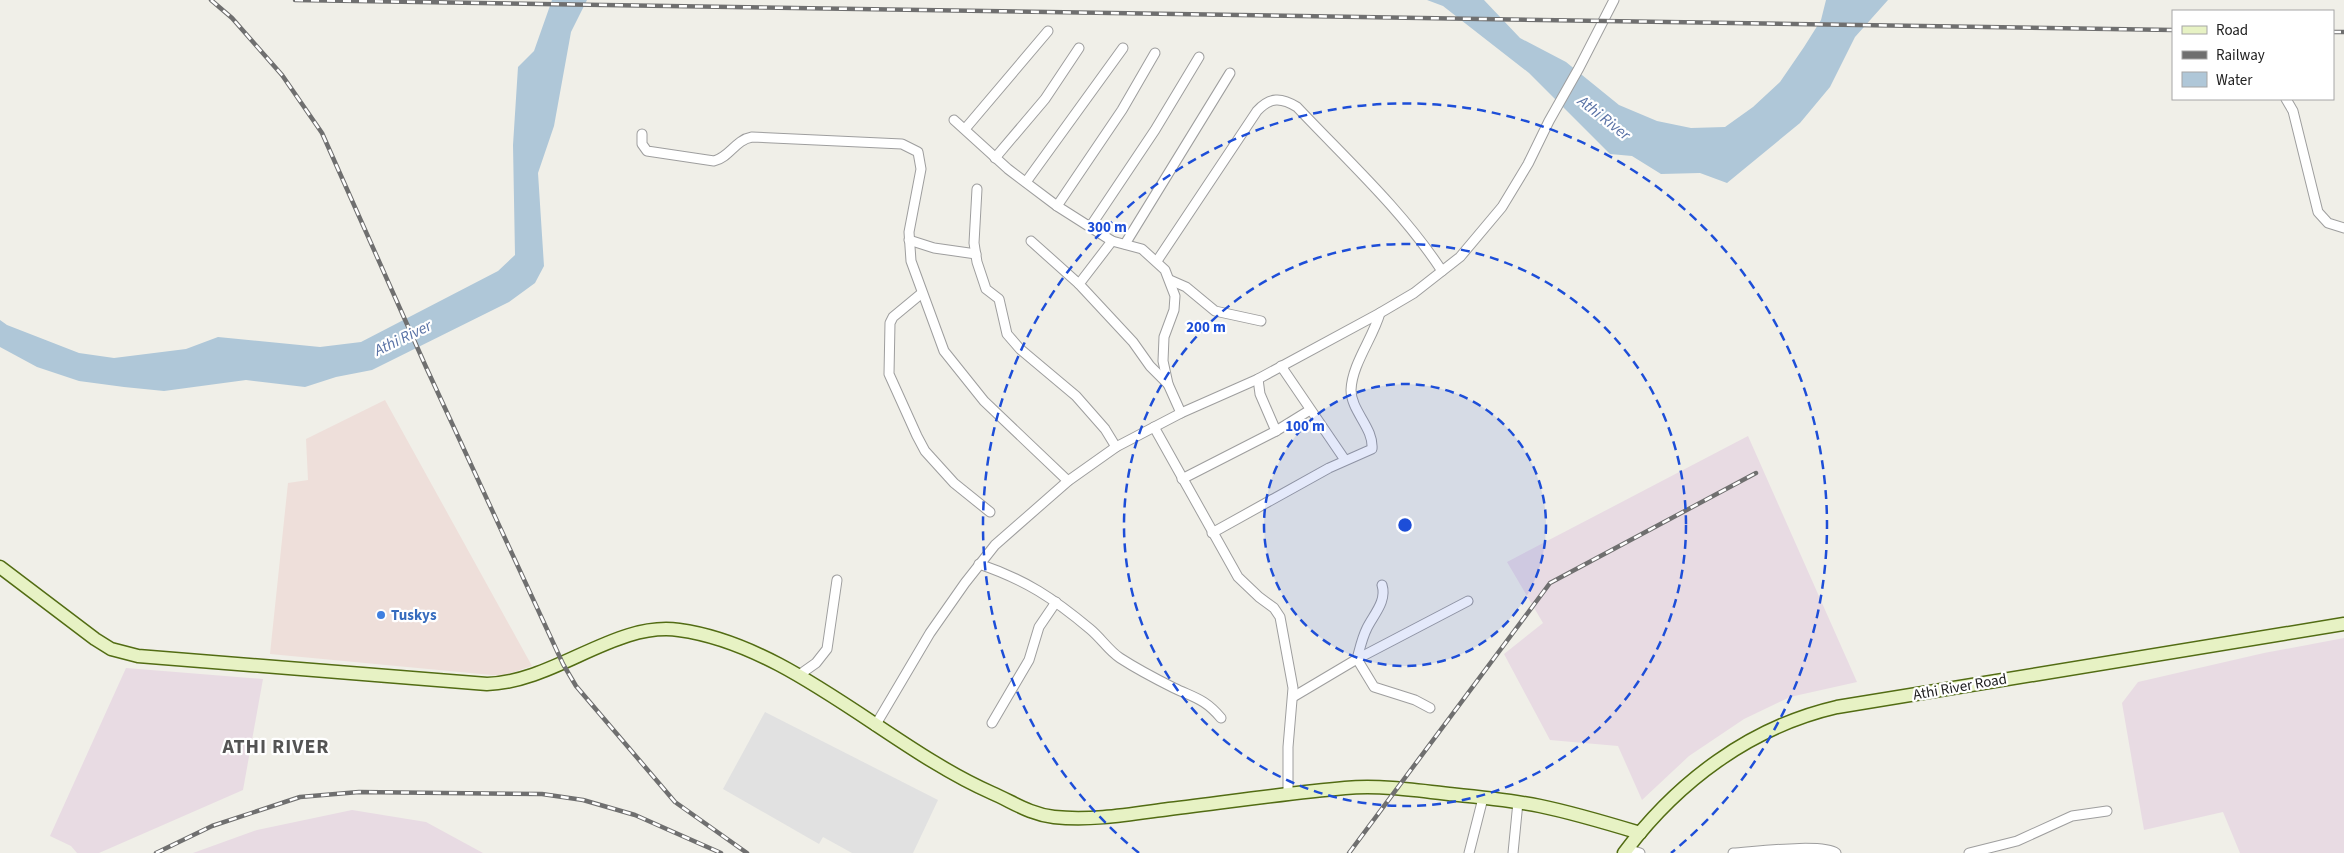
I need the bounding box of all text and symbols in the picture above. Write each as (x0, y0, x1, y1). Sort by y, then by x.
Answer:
legend (2172, 10, 2334, 100)
text: Road (2216, 20, 2248, 41)
text: Railway (2216, 45, 2265, 66)
text: Water (2216, 70, 2253, 91)
water label: Athi River (1572, 90, 1636, 146)
text: 300 m (1087, 217, 1127, 238)
water label: Athi River (370, 314, 437, 362)
text: 200 m (1186, 317, 1226, 338)
text: 100 m (1285, 416, 1325, 437)
centre of rings (1396, 516, 1414, 534)
place label: Tuskys (391, 605, 437, 626)
marker: Tuskys (375, 609, 387, 621)
street label: Athi River Road (1911, 668, 2009, 706)
district label: ATHI RIVER (221, 733, 330, 761)

